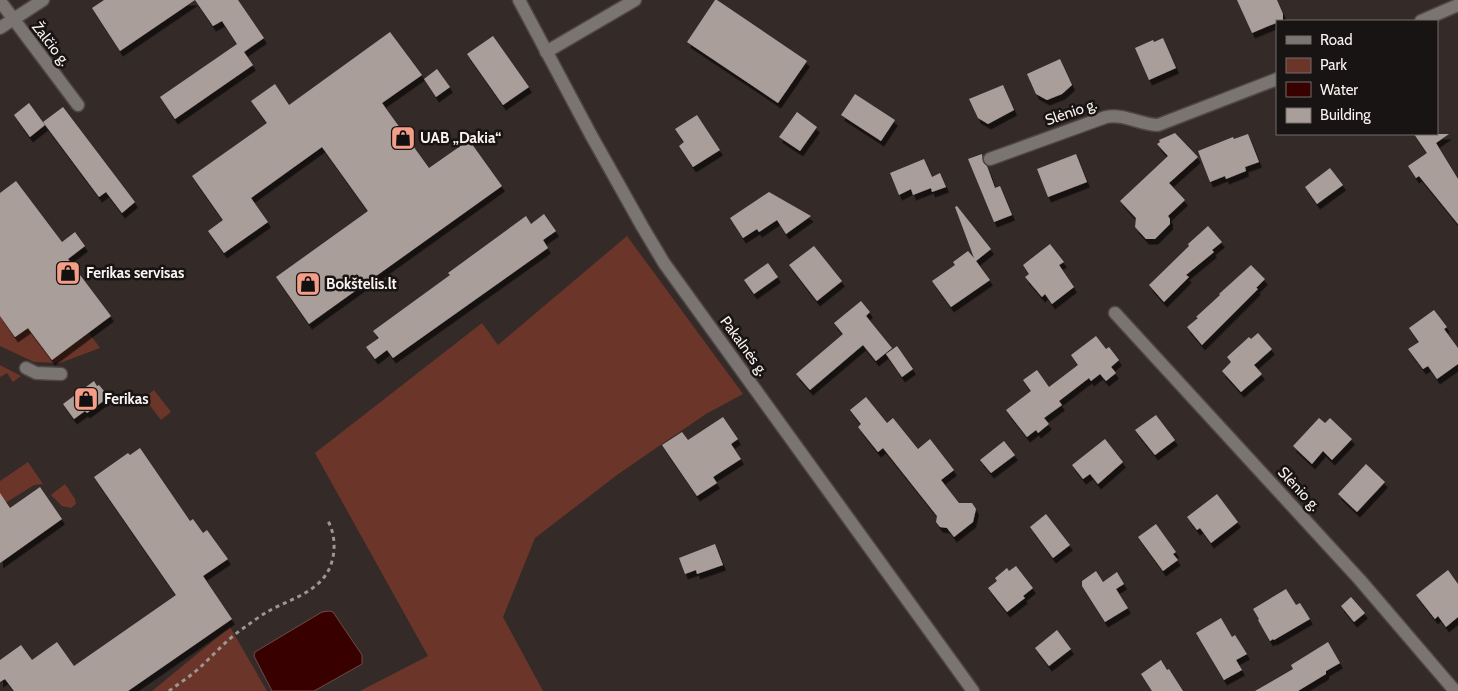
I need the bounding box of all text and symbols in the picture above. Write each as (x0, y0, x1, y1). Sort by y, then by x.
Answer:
street label: Žalčio g. (28, 18, 75, 70)
legend (1276, 20, 1438, 135)
text: Road (1320, 31, 1353, 49)
text: Park (1320, 56, 1347, 74)
text: Water (1320, 81, 1358, 99)
street label: Slėnio g. (1043, 95, 1099, 129)
text: Building (1320, 106, 1371, 124)
shop icon: UAB „Dakia“ (390, 125, 416, 151)
place label: UAB „Dakia“ (420, 129, 501, 147)
shop icon: Ferikas servisas (55, 260, 81, 286)
place label: Ferikas servisas (86, 264, 184, 282)
shop icon: Bokštelis.lt (295, 271, 321, 297)
place label: Bokštelis.lt (326, 275, 397, 293)
street label: Pakalnės g. (716, 313, 772, 379)
shop icon: Ferikas (73, 386, 99, 412)
place label: Ferikas (104, 390, 149, 408)
street label: Slėnio g. (1274, 463, 1324, 515)

